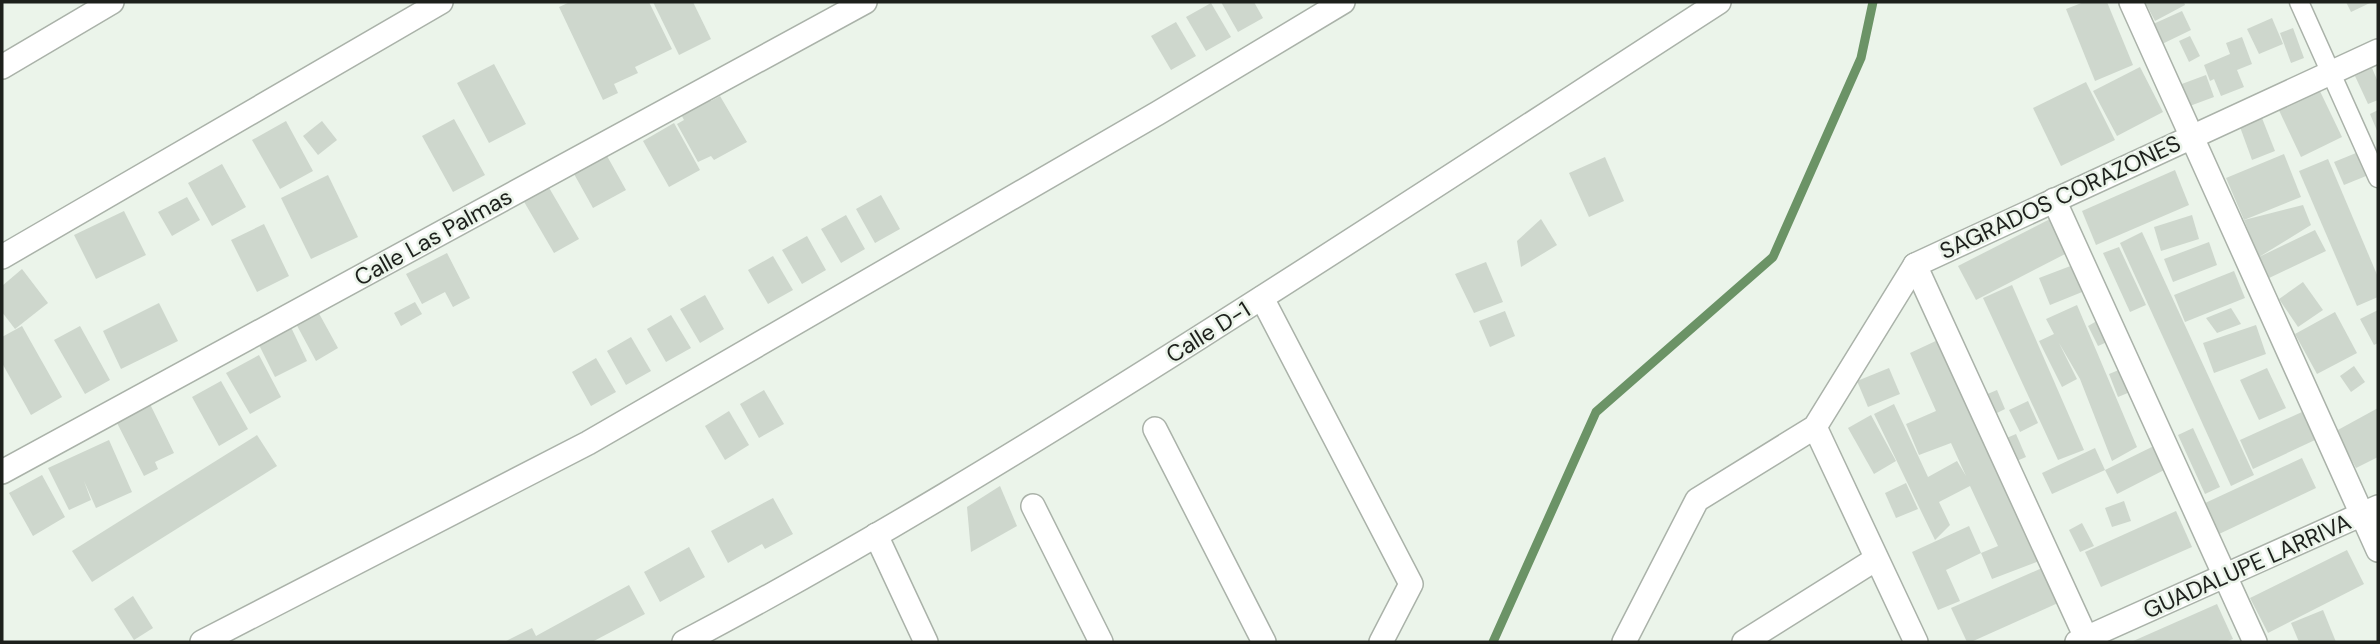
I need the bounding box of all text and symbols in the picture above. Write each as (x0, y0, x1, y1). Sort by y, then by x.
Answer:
street label: SAGRADOS CORAZONES (1935, 128, 2185, 266)
street label: Calle Las Palmas (349, 181, 517, 293)
street label: Calle D-1 (1160, 294, 1256, 370)
street label: GUADALUPE LARRIVA (2138, 507, 2356, 625)

